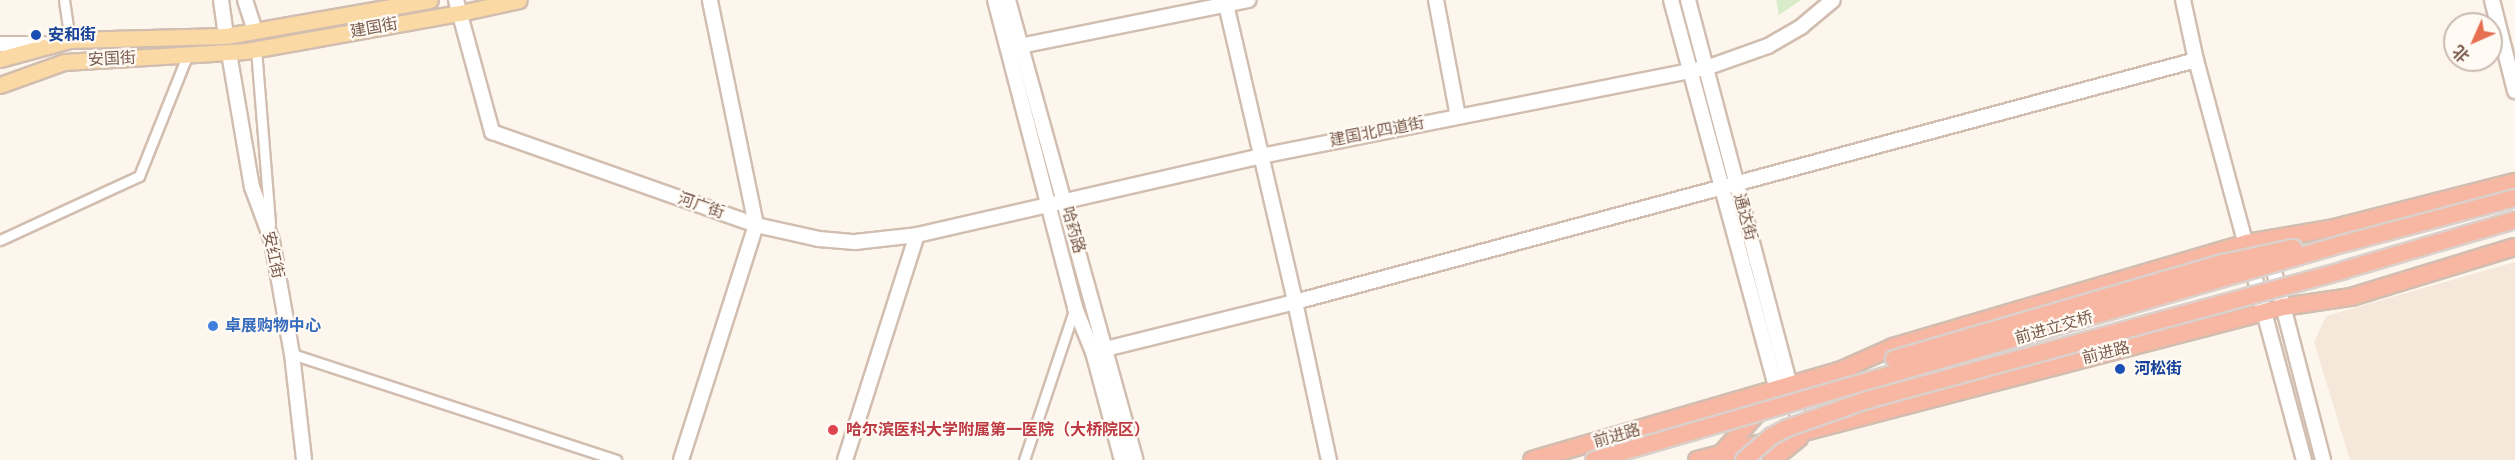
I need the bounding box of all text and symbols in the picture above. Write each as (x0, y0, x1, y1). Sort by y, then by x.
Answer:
north arrow (2443, 12, 2503, 72)
street label: 建国街 (349, 14, 399, 42)
place label: 安和街 (48, 25, 96, 45)
marker: 安和街 (29, 28, 43, 42)
text: 北 (2449, 41, 2474, 66)
street label: 安国街 (88, 48, 136, 70)
street label: 建国北四道街 (1328, 113, 1426, 151)
street label: 河广街 (675, 189, 727, 223)
street label: 通达街 (1730, 191, 1760, 243)
street label: 哈药路 (1057, 204, 1089, 256)
street label: 安红街 (258, 229, 288, 281)
street label: 前进立交桥 (2013, 308, 2095, 348)
place label: 卓展购物中心 (225, 316, 321, 336)
marker: 卓展购物中心 (206, 319, 220, 333)
street label: 前进路 (2080, 338, 2132, 368)
place label: 河松街 (2134, 359, 2182, 379)
marker: 河松街 (2111, 360, 2129, 378)
place label: 哈尔滨医科大学附属第一医院（大桥院区） (846, 420, 1150, 440)
street label: 前进路 (1591, 420, 1643, 452)
marker: 哈尔滨医科大学附属第一医院（大桥院区） (824, 421, 842, 439)

